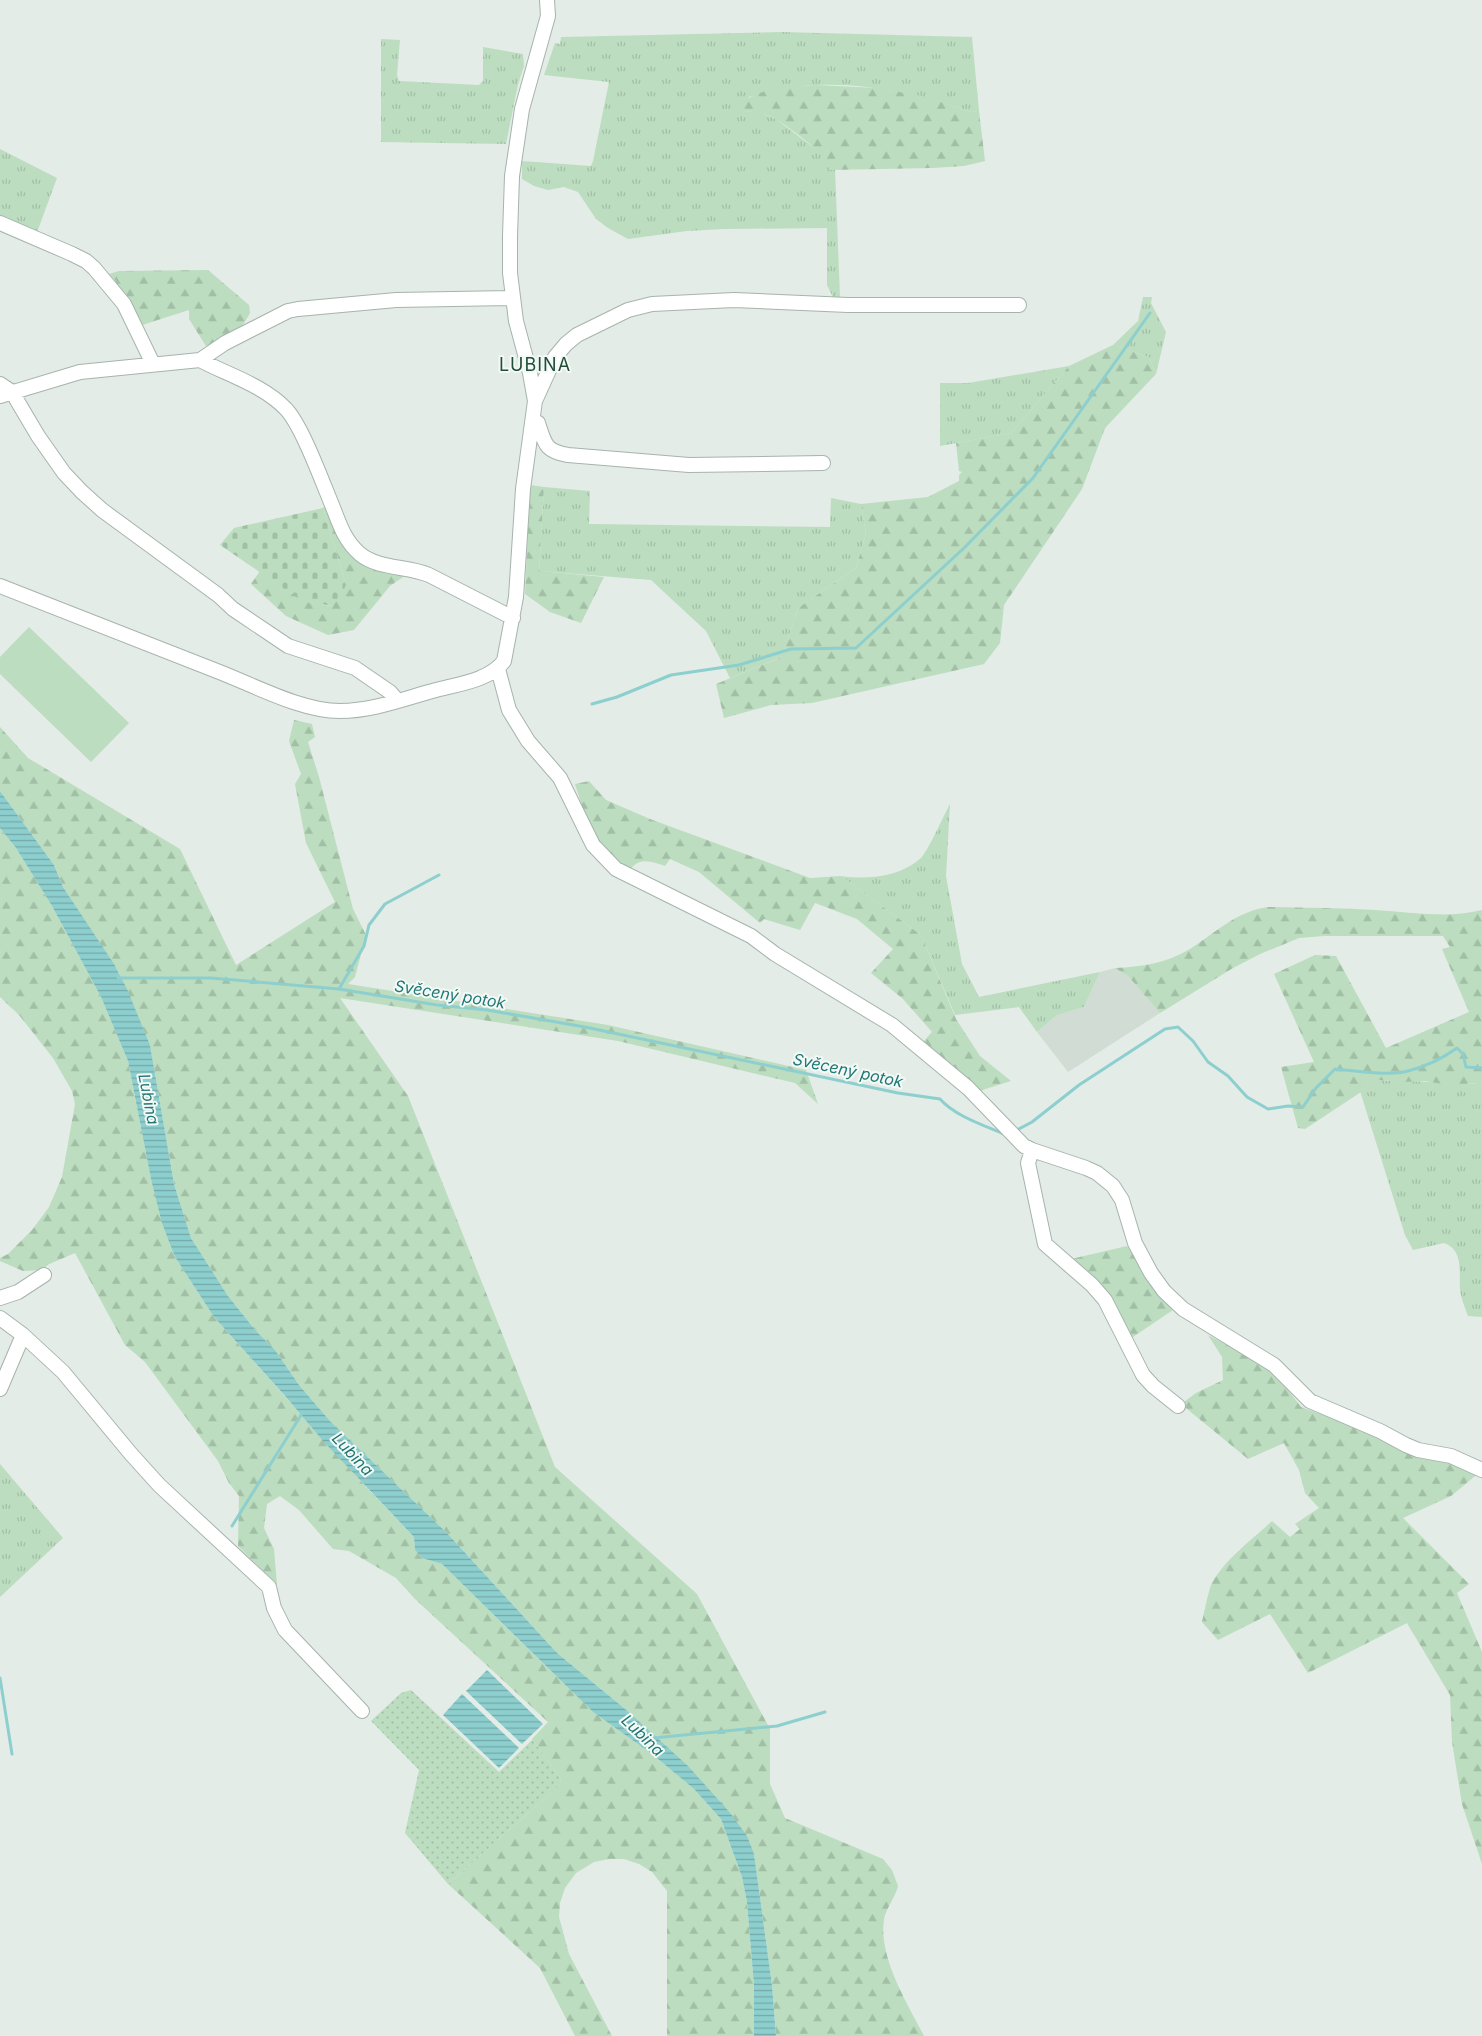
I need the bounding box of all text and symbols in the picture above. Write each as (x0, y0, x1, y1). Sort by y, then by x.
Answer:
district label: LUBINA (499, 354, 571, 375)
water label: Svěcený potok (393, 975, 507, 1013)
water label: Svěcený potok (791, 1049, 905, 1091)
water label: Lubina (134, 1072, 164, 1126)
water label: Lubina (328, 1428, 378, 1480)
water label: Lubina (618, 1710, 669, 1760)

